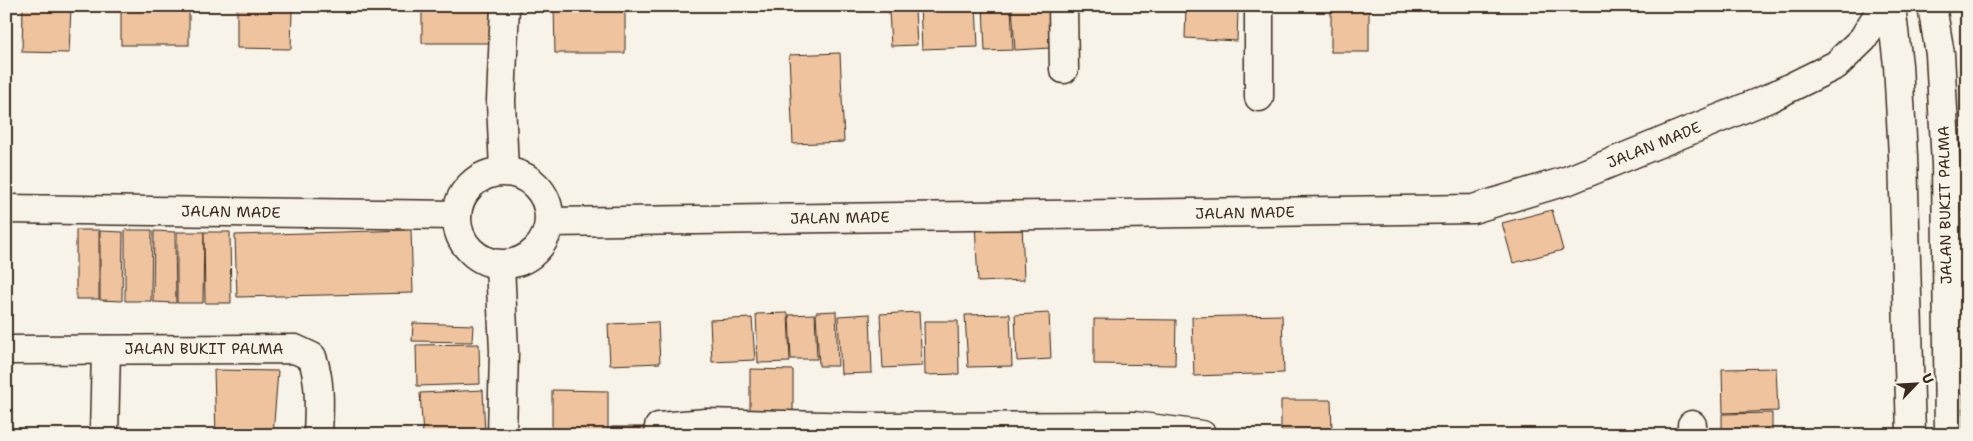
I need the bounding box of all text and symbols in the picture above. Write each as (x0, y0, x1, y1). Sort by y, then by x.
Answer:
street label: JALAN MADE (1604, 117, 1704, 173)
street label: JALAN BUKIT PALMA (1934, 125, 1956, 285)
street label: JALAN MADE (181, 201, 281, 223)
street label: JALAN MADE (1195, 202, 1295, 224)
street label: JALAN MADE (790, 207, 890, 229)
street label: JALAN BUKIT PALMA (125, 339, 284, 359)
north arrow (1890, 358, 1940, 408)
text: U (1918, 370, 1938, 387)

